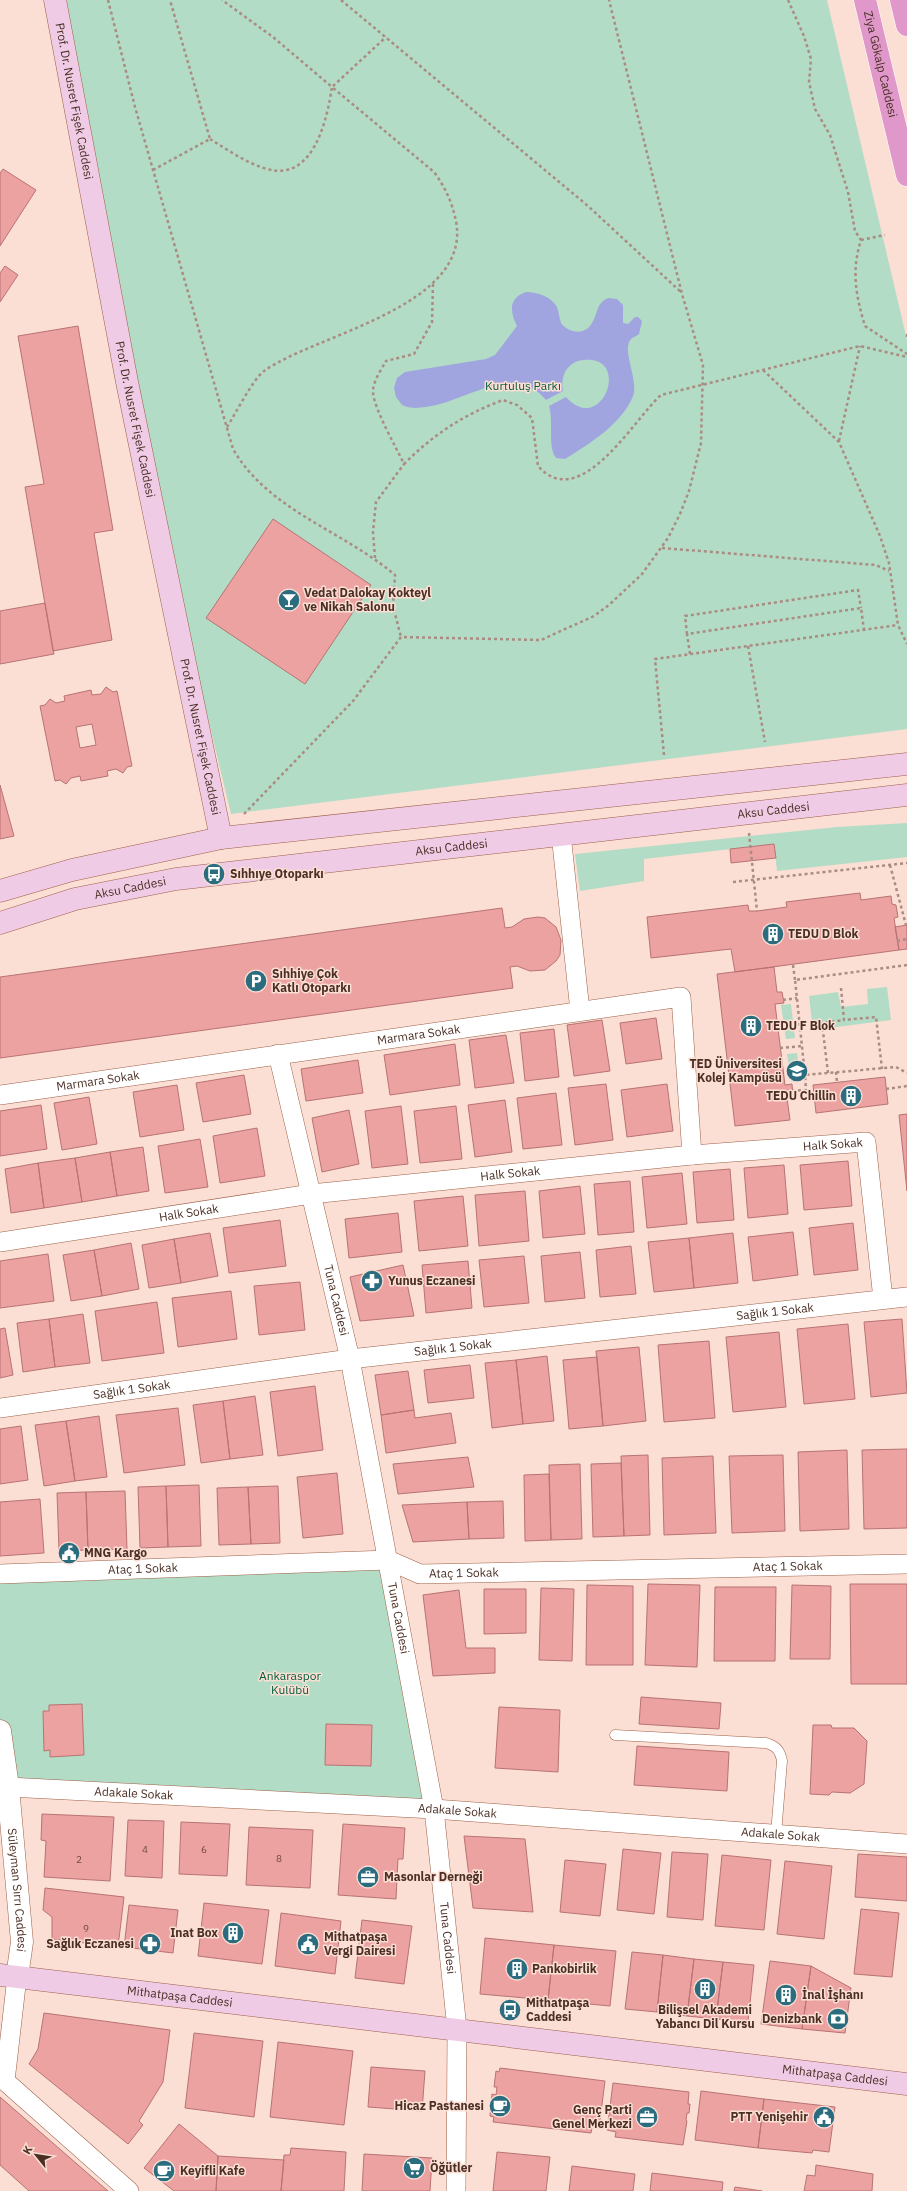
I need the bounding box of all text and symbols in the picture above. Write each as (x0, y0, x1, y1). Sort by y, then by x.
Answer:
street label: Ziya Gökalp Caddesi (861, 9, 901, 119)
street label: Prof. Dr. Nusret Fişek Caddesi (52, 21, 97, 181)
street label: Prof. Dr. Nusret Fişek Caddesi (112, 340, 159, 499)
park label: Kurtuluş Parkı (485, 378, 561, 393)
place label: Vedat Dalokay Kokteyl ve Nikah Salonu (304, 585, 431, 614)
bar icon: Vedat Dalokay Kokteyl ve Nikah Salonu (276, 587, 302, 613)
street label: Prof. Dr. Nusret Fişek Caddesi (177, 657, 224, 816)
street label: Aksu Caddesi (736, 798, 810, 821)
street label: Aksu Caddesi (414, 835, 488, 858)
bus stop icon: Sıhhıye Otoparkı (201, 861, 227, 887)
place label: Sıhhıye Otoparkı (230, 866, 324, 881)
street label: Aksu Caddesi (93, 873, 167, 902)
building icon: TEDU D Blok (760, 921, 786, 947)
place label: TEDU D Blok (788, 926, 858, 941)
place label: Sıhhiye Çok Katlı Otoparkı (272, 966, 351, 995)
parking icon: Sıhhiye Çok Katlı Otoparkı (243, 968, 269, 994)
building icon: TEDU F Blok (738, 1013, 764, 1039)
place label: TEDU F Blok (766, 1018, 835, 1033)
street label: Marmara Sokak (376, 1021, 462, 1048)
place label: TED Üniversitesi Kolej Kampüsü (689, 1056, 782, 1085)
school or university icon: TED Üniversitesi Kolej Kampüsü (784, 1058, 810, 1084)
street label: Marmara Sokak (55, 1067, 141, 1094)
building icon: TEDU Chillin (838, 1083, 864, 1109)
place label: TEDU Chillin (766, 1088, 836, 1103)
street label: Halk Sokak (802, 1134, 864, 1154)
street label: Halk Sokak (480, 1163, 542, 1184)
street label: Halk Sokak (158, 1200, 220, 1224)
street label: Tuna Caddesi (321, 1263, 352, 1337)
pharmacy icon: Yunus Eczanesi (359, 1268, 385, 1294)
place label: Yunus Eczanesi (388, 1273, 475, 1288)
street label: Sağlık 1 Sokak (735, 1299, 815, 1323)
street label: Sağlık 1 Sokak (413, 1335, 493, 1359)
street label: Sağlık 1 Sokak (92, 1376, 172, 1402)
public building icon: MNG Kargo (56, 1540, 82, 1566)
place label: MNG Kargo (84, 1545, 147, 1560)
street label: Ataç 1 Sokak (753, 1558, 824, 1574)
street label: Ataç 1 Sokak (108, 1560, 179, 1577)
street label: Ataç 1 Sokak (429, 1564, 500, 1581)
street label: Tuna Caddesi (385, 1581, 413, 1655)
park label: Ankaraspor Kulübü (259, 1668, 322, 1697)
street label: Adakale Sokak (94, 1783, 174, 1803)
street label: Adakale Sokak (417, 1800, 498, 1821)
street label: Adakale Sokak (740, 1824, 821, 1845)
street label: Süleyman Sırrı Caddesi (5, 1827, 30, 1953)
house number: 4 (142, 1843, 148, 1856)
house number: 6 (201, 1843, 207, 1856)
house number: 8 (276, 1852, 282, 1865)
house number: 2 (76, 1853, 82, 1866)
office icon: Masonlar Derneği (355, 1864, 381, 1890)
place label: Masonlar Derneği (384, 1869, 483, 1884)
street label: Tuna Caddesi (437, 1901, 459, 1975)
building icon: Inat Box (220, 1920, 246, 1946)
house number: 9 (83, 1922, 89, 1935)
place label: Inat Box (170, 1925, 218, 1940)
place label: Mithatpaşa Vergi Dairesi (324, 1929, 395, 1958)
pharmacy icon: Sağlık Eczanesi (137, 1931, 163, 1957)
public building icon: Mithatpaşa Vergi Dairesi (295, 1931, 321, 1957)
place label: Sağlık Eczanesi (46, 1936, 134, 1951)
building icon: Pankobirlik (504, 1956, 530, 1982)
place label: Pankobirlik (532, 1961, 597, 1976)
building icon: Bilişsel Akademi Yabancı Dil Kursu (692, 1976, 718, 2002)
street label: Mithatpaşa Caddesi (126, 1982, 233, 2010)
building icon: İnal İşhanı (773, 1982, 799, 2008)
place label: İnal İşhanı (802, 1987, 863, 2002)
place label: Mithatpaşa Caddesi (526, 1995, 590, 2024)
bus stop icon: Mithatpaşa Caddesi (497, 1997, 523, 2023)
place label: Bilişsel Akademi Yabancı Dil Kursu (655, 2002, 755, 2031)
bank icon: Denizbank (825, 2006, 851, 2032)
place label: Denizbank (762, 2011, 822, 2026)
street label: Mithatpaşa Caddesi (781, 2061, 889, 2089)
cafe icon: Hicaz Pastanesi (487, 2093, 513, 2119)
place label: Hicaz Pastanesi (395, 2098, 484, 2113)
place label: Genç Parti Genel Merkezi (552, 2102, 632, 2131)
office icon: Genç Parti Genel Merkezi (634, 2104, 660, 2130)
public building icon: PTT Yenişehir (811, 2104, 837, 2130)
place label: PTT Yenişehir (730, 2109, 808, 2124)
north arrow (16, 2135, 56, 2175)
text: K (19, 2143, 35, 2157)
supermarket icon: Öğütler (401, 2155, 427, 2181)
cafe icon: Keyifli Kafe (151, 2158, 177, 2184)
place label: Öğütler (430, 2160, 472, 2175)
place label: Keyifli Kafe (180, 2163, 245, 2178)

